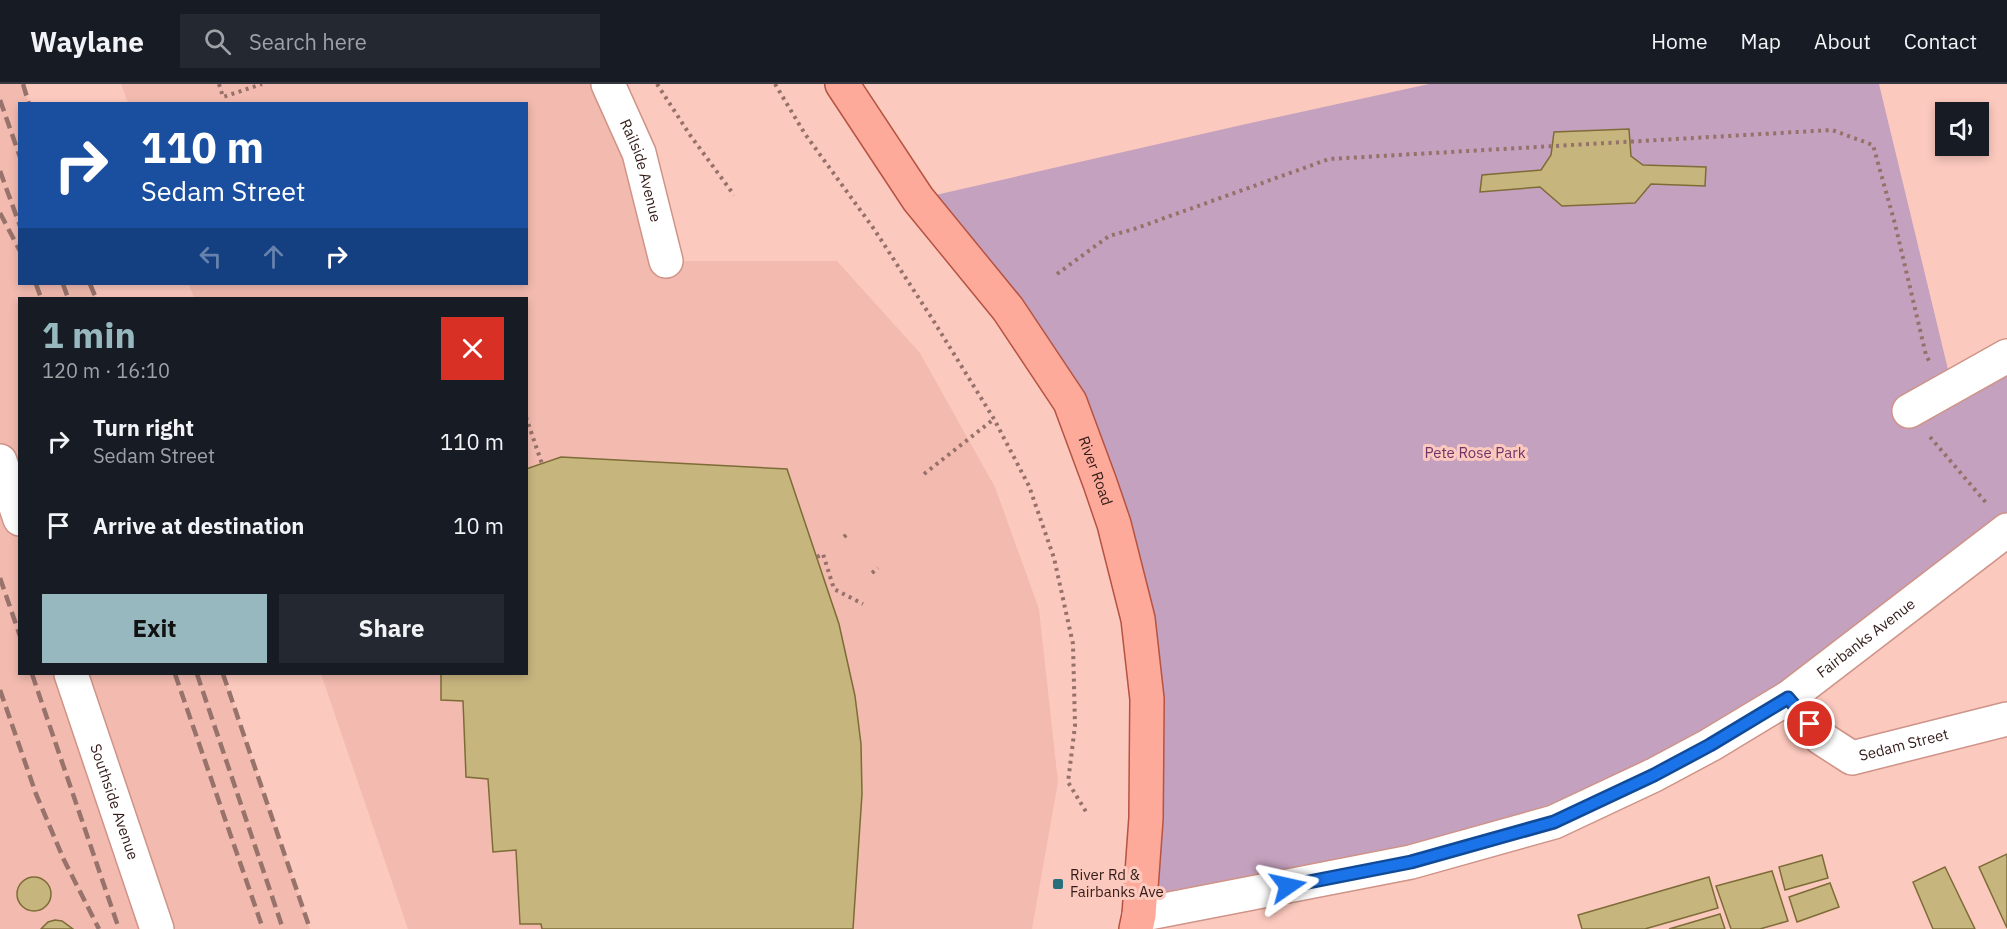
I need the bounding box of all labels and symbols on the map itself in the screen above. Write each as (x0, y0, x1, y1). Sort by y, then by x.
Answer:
street label: Railside Avenue (616, 116, 666, 224)
street label: River Road (1074, 433, 1117, 508)
park label: Pete Rose Park (1424, 443, 1526, 462)
street label: Fairbanks Avenue (1813, 594, 1919, 682)
pin (1784, 698, 1835, 749)
street label: Sedam Street (1857, 724, 1950, 765)
street label: Southside Avenue (86, 741, 143, 862)
position arrow (1256, 854, 1320, 918)
place label: River Rd & Fairbanks Ave (1070, 865, 1164, 901)
marker: River Rd & Fairbanks Ave (1051, 877, 1065, 891)

